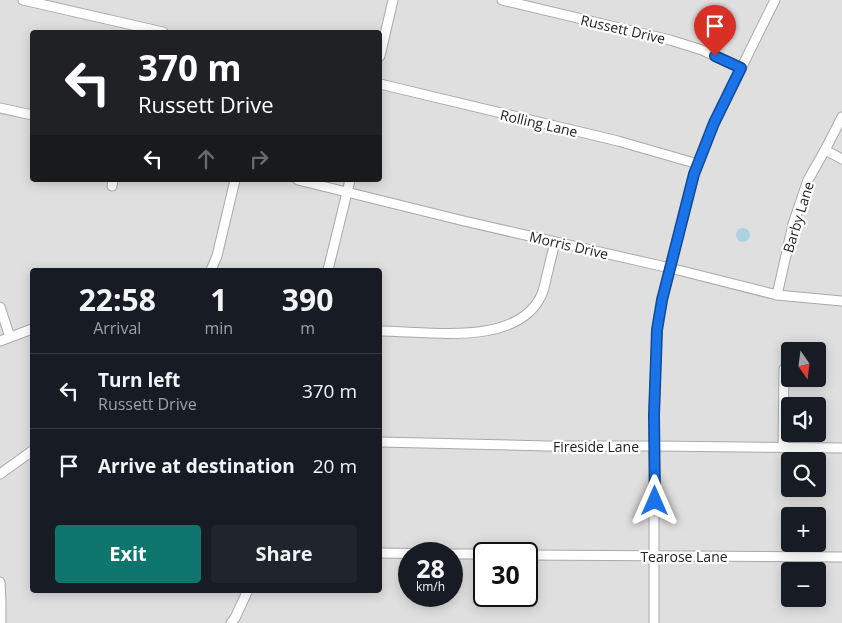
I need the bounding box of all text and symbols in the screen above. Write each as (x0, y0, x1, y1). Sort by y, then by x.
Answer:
pin (694, 5, 736, 56)
street label: Russett Drive (579, 10, 667, 48)
icon: arrive (701, 12, 729, 40)
text: 370 m (138, 44, 242, 91)
icon: left (55, 50, 120, 115)
text: Russett Drive (138, 89, 274, 119)
street label: Rolling Lane (498, 105, 580, 141)
icon: left (139, 145, 167, 173)
icon: ahead (192, 145, 220, 173)
icon: right (245, 145, 273, 173)
street label: Barby Lane (778, 179, 818, 255)
street label: Morris Drive (528, 227, 611, 263)
text: 22:58 (79, 279, 156, 320)
text: 1 (210, 279, 227, 320)
text: 390 (282, 279, 333, 320)
text: Arrival (93, 317, 141, 339)
text: min (205, 317, 233, 339)
text: m (300, 317, 315, 339)
north arrow (781, 342, 826, 388)
map controls (781, 342, 826, 607)
text: Turn left (98, 367, 180, 393)
icon: left (55, 377, 83, 405)
text: 370 m (302, 378, 357, 404)
text: Russett Drive (98, 393, 197, 415)
button: sound (781, 397, 826, 442)
street label: Fireside Lane (553, 437, 639, 456)
icon: arrive (55, 452, 83, 480)
button: search (781, 452, 826, 497)
text: Arrive at destination (98, 453, 295, 479)
text: 20 m (313, 453, 357, 479)
position arrow (628, 474, 680, 526)
button: + (781, 507, 826, 552)
button: Exit (55, 525, 201, 583)
button: Share (211, 525, 357, 583)
speed limit sign: 30 (473, 542, 538, 607)
street label: Tearose Lane (640, 547, 728, 566)
text: 28 (416, 551, 445, 585)
button: − (781, 562, 826, 607)
text: km/h (416, 578, 445, 595)

